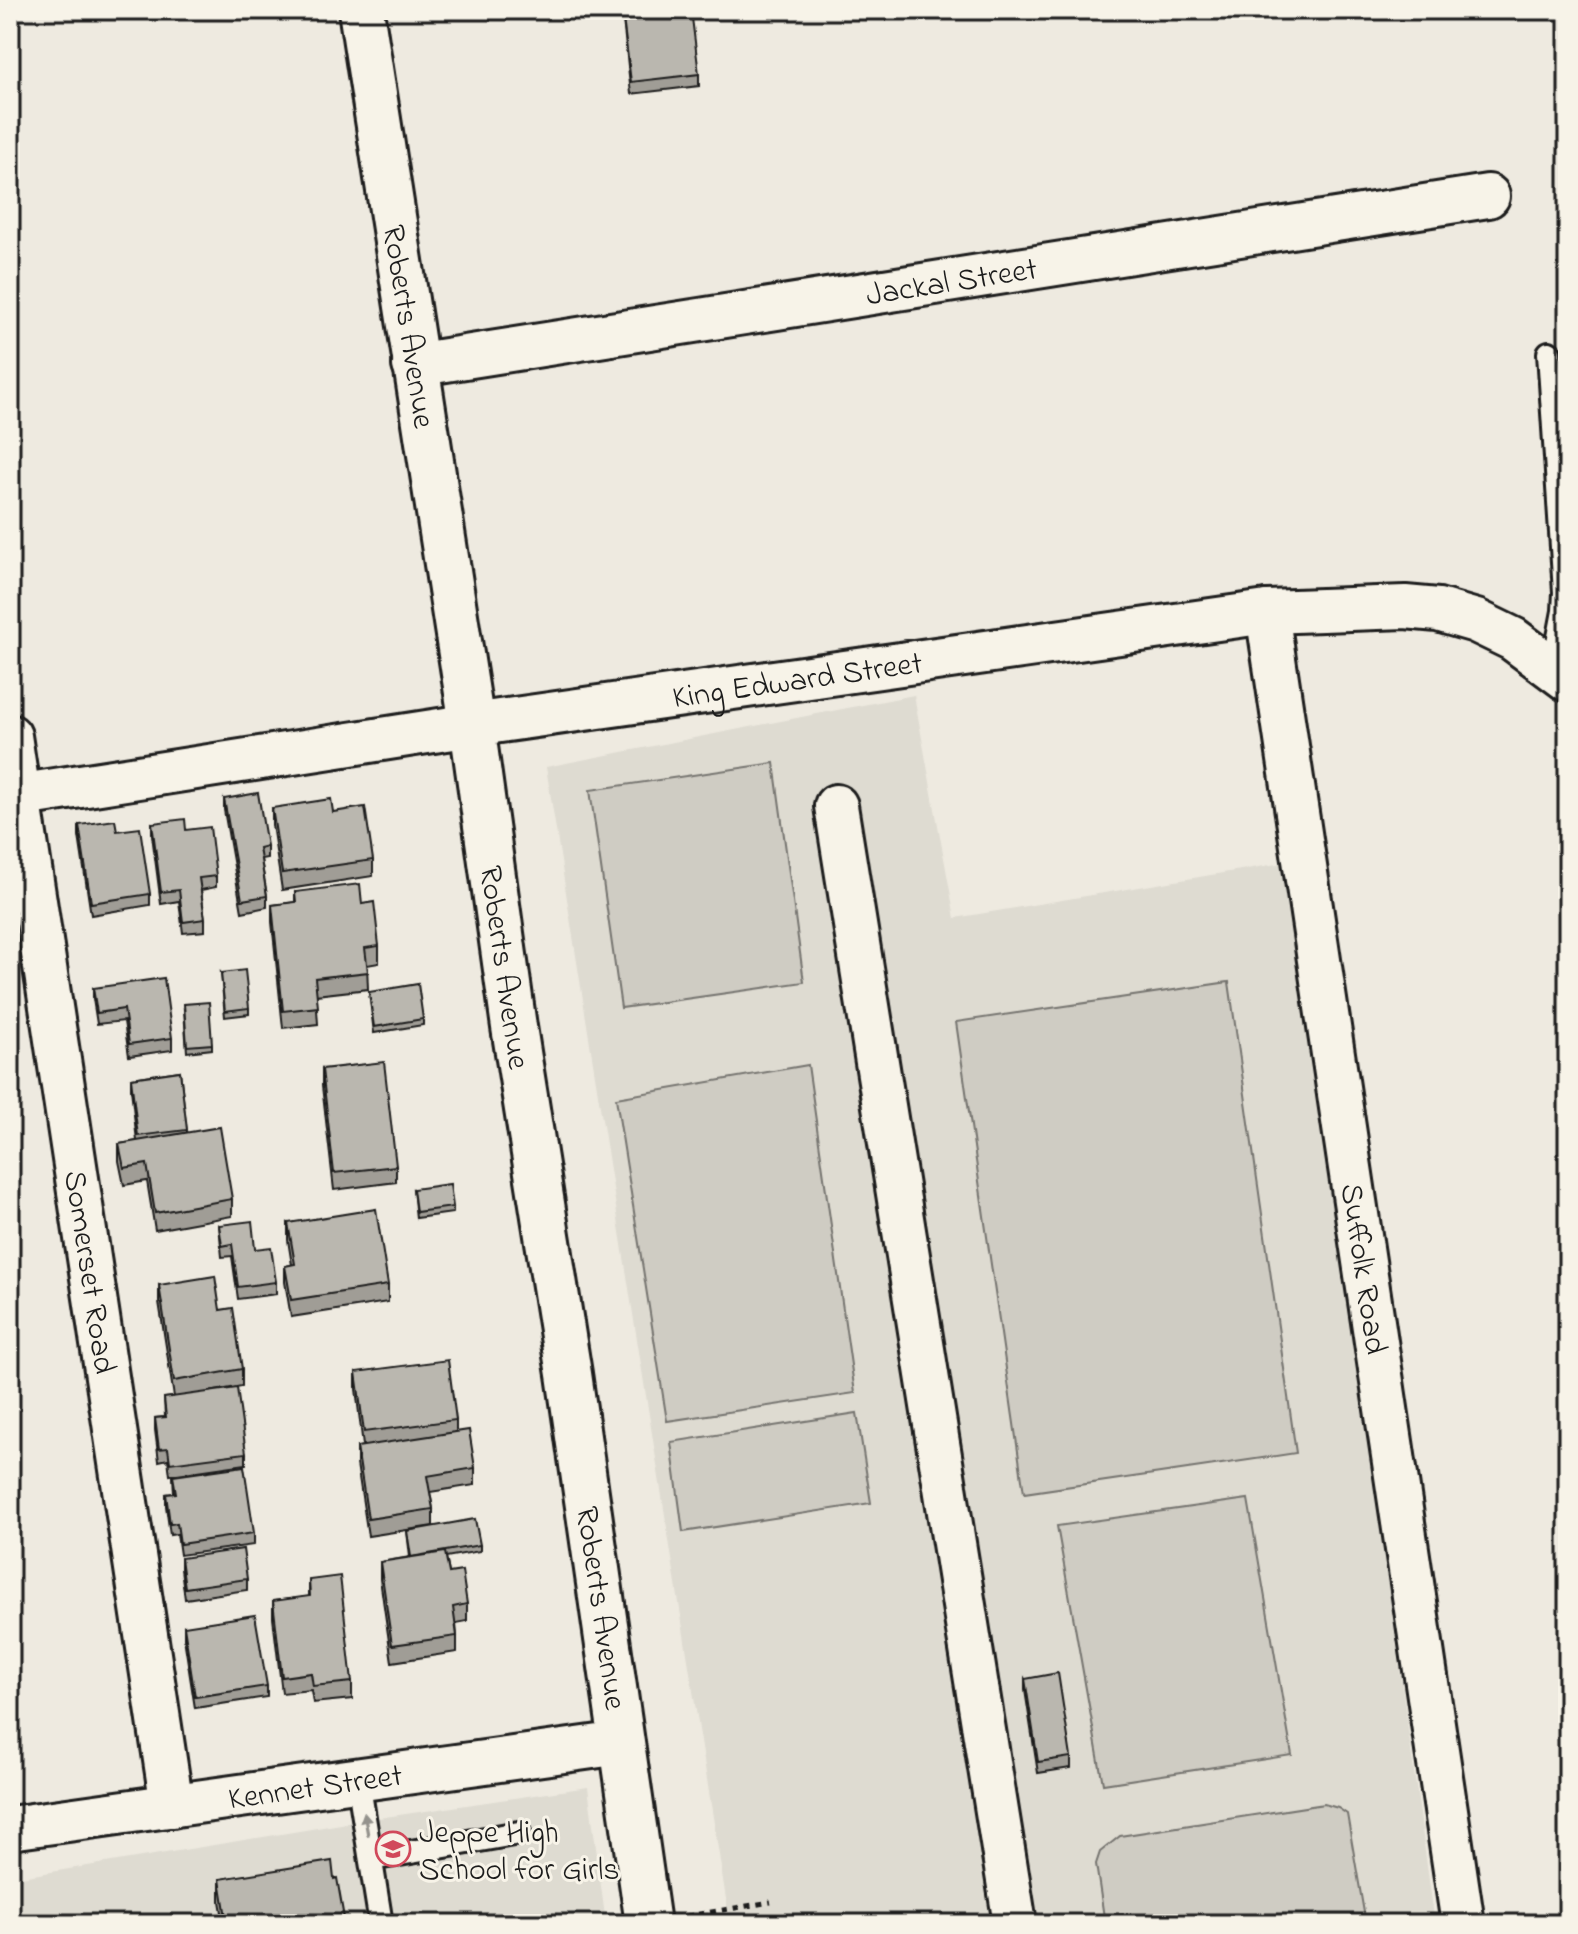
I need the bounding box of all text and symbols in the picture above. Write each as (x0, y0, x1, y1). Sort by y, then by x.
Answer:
street label: Roberts Avenue (368, 222, 446, 432)
street label: Jackal Street (863, 247, 1041, 321)
street label: King Edward Street (670, 641, 926, 723)
street label: Roberts Avenue (465, 863, 540, 1074)
street label: Somerset Road (49, 1167, 126, 1377)
street label: Suffolk Road (1326, 1180, 1398, 1358)
street label: Roberts Avenue (561, 1503, 637, 1714)
street label: Kennet Street (226, 1754, 406, 1824)
one-way arrow (359, 1811, 372, 1836)
place label: Jeppe High School for Girls (419, 1811, 620, 1895)
school or university icon: Jeppe High School for Girls (374, 1830, 412, 1868)

